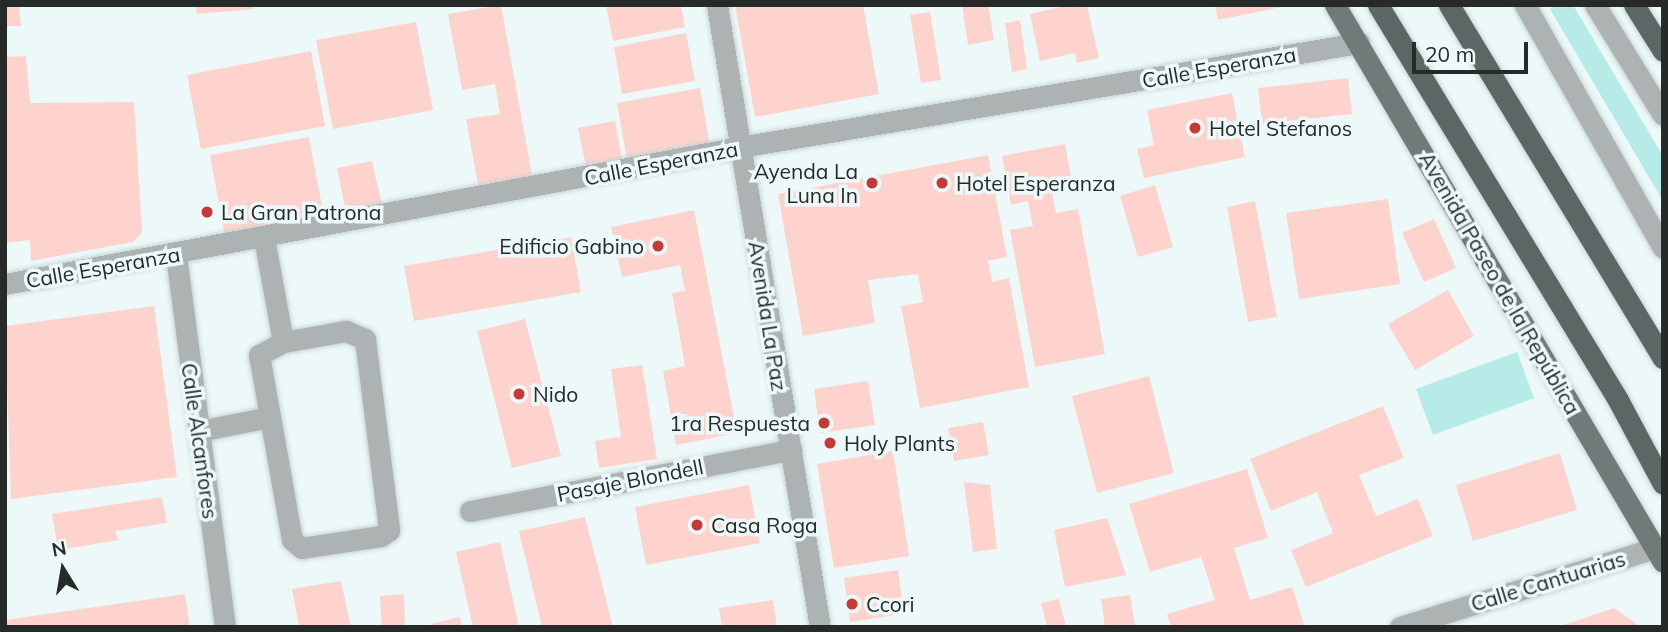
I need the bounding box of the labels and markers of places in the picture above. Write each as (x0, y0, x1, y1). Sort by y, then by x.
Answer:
place label: Hotel Stefanos (1209, 115, 1352, 141)
marker: Hotel Stefanos (1187, 120, 1203, 136)
place label: Ayenda La Luna In (754, 158, 858, 208)
place label: Hotel Esperanza (956, 170, 1116, 196)
marker: Ayenda La Luna In (864, 175, 880, 191)
marker: Hotel Esperanza (934, 175, 950, 191)
place label: La Gran Patrona (221, 199, 381, 225)
marker: La Gran Patrona (199, 204, 215, 220)
place label: Edificio Gabino (499, 233, 644, 259)
marker: Edificio Gabino (650, 238, 666, 254)
place label: Nido (533, 381, 578, 407)
marker: Nido (511, 386, 527, 402)
place label: 1ra Respuesta (669, 410, 810, 436)
marker: 1ra Respuesta (816, 415, 832, 431)
place label: Holy Plants (844, 430, 955, 456)
marker: Holy Plants (822, 435, 838, 451)
place label: Casa Roga (711, 512, 818, 538)
marker: Casa Roga (689, 517, 705, 533)
place label: Ccori (866, 591, 914, 617)
marker: Ccori (844, 596, 860, 612)

